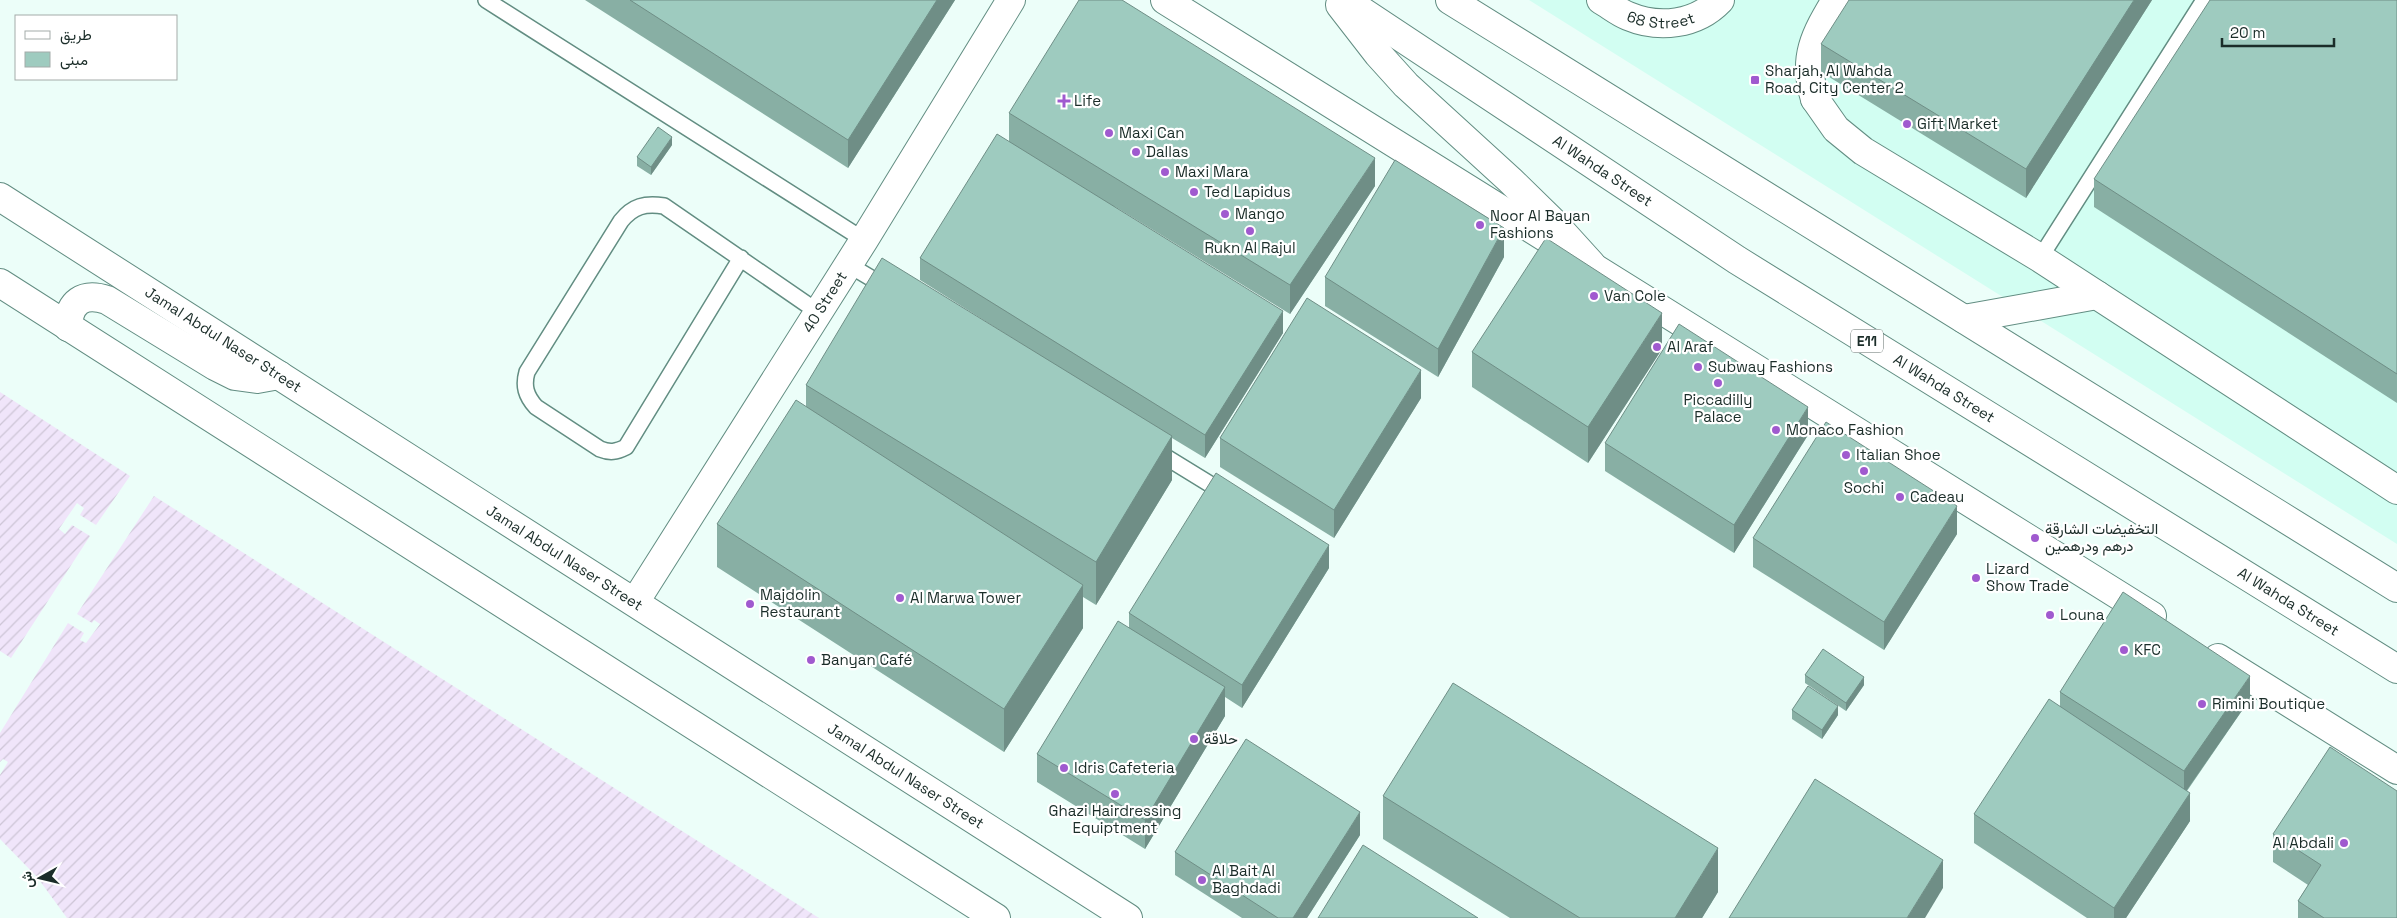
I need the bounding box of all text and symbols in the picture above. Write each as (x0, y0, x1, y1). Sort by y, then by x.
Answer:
street label: 68 Street (1624, 7, 1697, 32)
legend (15, 15, 178, 80)
scale bar (2222, 15, 2334, 47)
text: 20 m (2230, 23, 2265, 42)
text: طريق (60, 25, 92, 45)
text: مبنى (60, 50, 88, 70)
place label: Sharjah, Al Wahda Road, City Center 2 (1765, 61, 1904, 97)
marker: Sharjah, Al Wahda Road, City Center 2 (1749, 74, 1761, 86)
place label: Life (1074, 91, 1101, 110)
marker: Life (1058, 95, 1070, 107)
place label: Gift Market (1917, 114, 1998, 133)
marker: Gift Market (1901, 118, 1913, 130)
place label: Maxi Can (1119, 123, 1184, 142)
marker: Maxi Can (1103, 127, 1115, 139)
street label: Al Wahda Street (1549, 130, 1656, 210)
place label: Dallas (1146, 142, 1188, 161)
marker: Dallas (1130, 146, 1142, 158)
place label: Maxi Mara (1175, 162, 1249, 181)
marker: Maxi Mara (1159, 166, 1171, 178)
place label: Ted Lapidus (1204, 182, 1291, 201)
marker: Ted Lapidus (1188, 186, 1200, 198)
place label: Mango (1235, 204, 1285, 223)
place label: Noor Al Bayan Fashions (1490, 206, 1590, 242)
marker: Mango (1219, 208, 1231, 220)
marker: Noor Al Bayan Fashions (1474, 219, 1486, 231)
marker: Rukn Al Rajul (1244, 225, 1256, 237)
place label: Rukn Al Rajul (1204, 238, 1296, 257)
street label: 40 Street (798, 268, 851, 336)
street label: Jamal Abdul Naser Street (142, 282, 306, 396)
place label: Van Cole (1604, 286, 1666, 305)
marker: Van Cole (1588, 290, 1600, 302)
road number: E11 (1851, 330, 1883, 352)
place label: Al Araf (1667, 337, 1714, 356)
marker: Al Araf (1651, 341, 1663, 353)
street label: Al Wahda Street (1890, 349, 1999, 427)
place label: Subway Fashions (1708, 357, 1833, 376)
marker: Subway Fashions (1692, 361, 1704, 373)
marker: Piccadilly Palace (1712, 377, 1724, 389)
place label: Piccadilly Palace (1684, 390, 1752, 426)
place label: Monaco Fashion (1786, 420, 1904, 439)
marker: Monaco Fashion (1770, 424, 1782, 436)
place label: Italian Shoe (1856, 445, 1941, 464)
marker: Italian Shoe (1840, 449, 1852, 461)
marker: Sochi (1858, 465, 1870, 477)
place label: Sochi (1844, 478, 1884, 497)
place label: Cadeau (1910, 487, 1964, 506)
marker: Cadeau (1894, 491, 1906, 503)
street label: Jamal Abdul Naser Street (483, 500, 647, 615)
place label: التخفيضات الشارقة درهم ودرهمين (2045, 519, 2158, 556)
marker: التخفيضات الشارقة درهم ودرهمين (2029, 532, 2041, 544)
place label: Lizard Show Trade (1986, 559, 2069, 595)
street label: Al Wahda Street (2234, 563, 2343, 640)
marker: Lizard Show Trade (1970, 572, 1982, 584)
place label: Majdolin Restaurant (760, 585, 841, 621)
place label: Al Marwa Tower (910, 588, 1021, 607)
marker: Al Marwa Tower (894, 592, 906, 604)
marker: Majdolin Restaurant (744, 598, 756, 610)
place label: Louna (2060, 605, 2105, 624)
marker: Louna (2044, 609, 2056, 621)
place label: KFC (2134, 640, 2161, 659)
marker: KFC (2118, 644, 2130, 656)
place label: Banyan Café (821, 650, 913, 669)
marker: Banyan Café (805, 654, 817, 666)
place label: Rimini Boutique (2212, 694, 2325, 713)
marker: Rimini Boutique (2196, 698, 2208, 710)
street label: Jamal Abdul Naser Street (824, 718, 988, 833)
place label: حلاقة (1204, 729, 1238, 748)
marker: حلاقة (1188, 733, 1200, 745)
place label: Idris Cafeteria (1074, 758, 1175, 777)
marker: Idris Cafeteria (1058, 762, 1070, 774)
marker: Ghazi Hairdressing Equiptment (1109, 788, 1121, 800)
place label: Ghazi Hairdressing Equiptment (1049, 801, 1181, 837)
place label: Al Abdali (2272, 833, 2334, 852)
marker: Al Abdali (2338, 837, 2350, 849)
north arrow (15, 853, 65, 903)
place label: Al Bait Al Baghdadi (1212, 861, 1281, 897)
text: ش (17, 870, 37, 889)
marker: Al Bait Al Baghdadi (1196, 874, 1208, 886)

